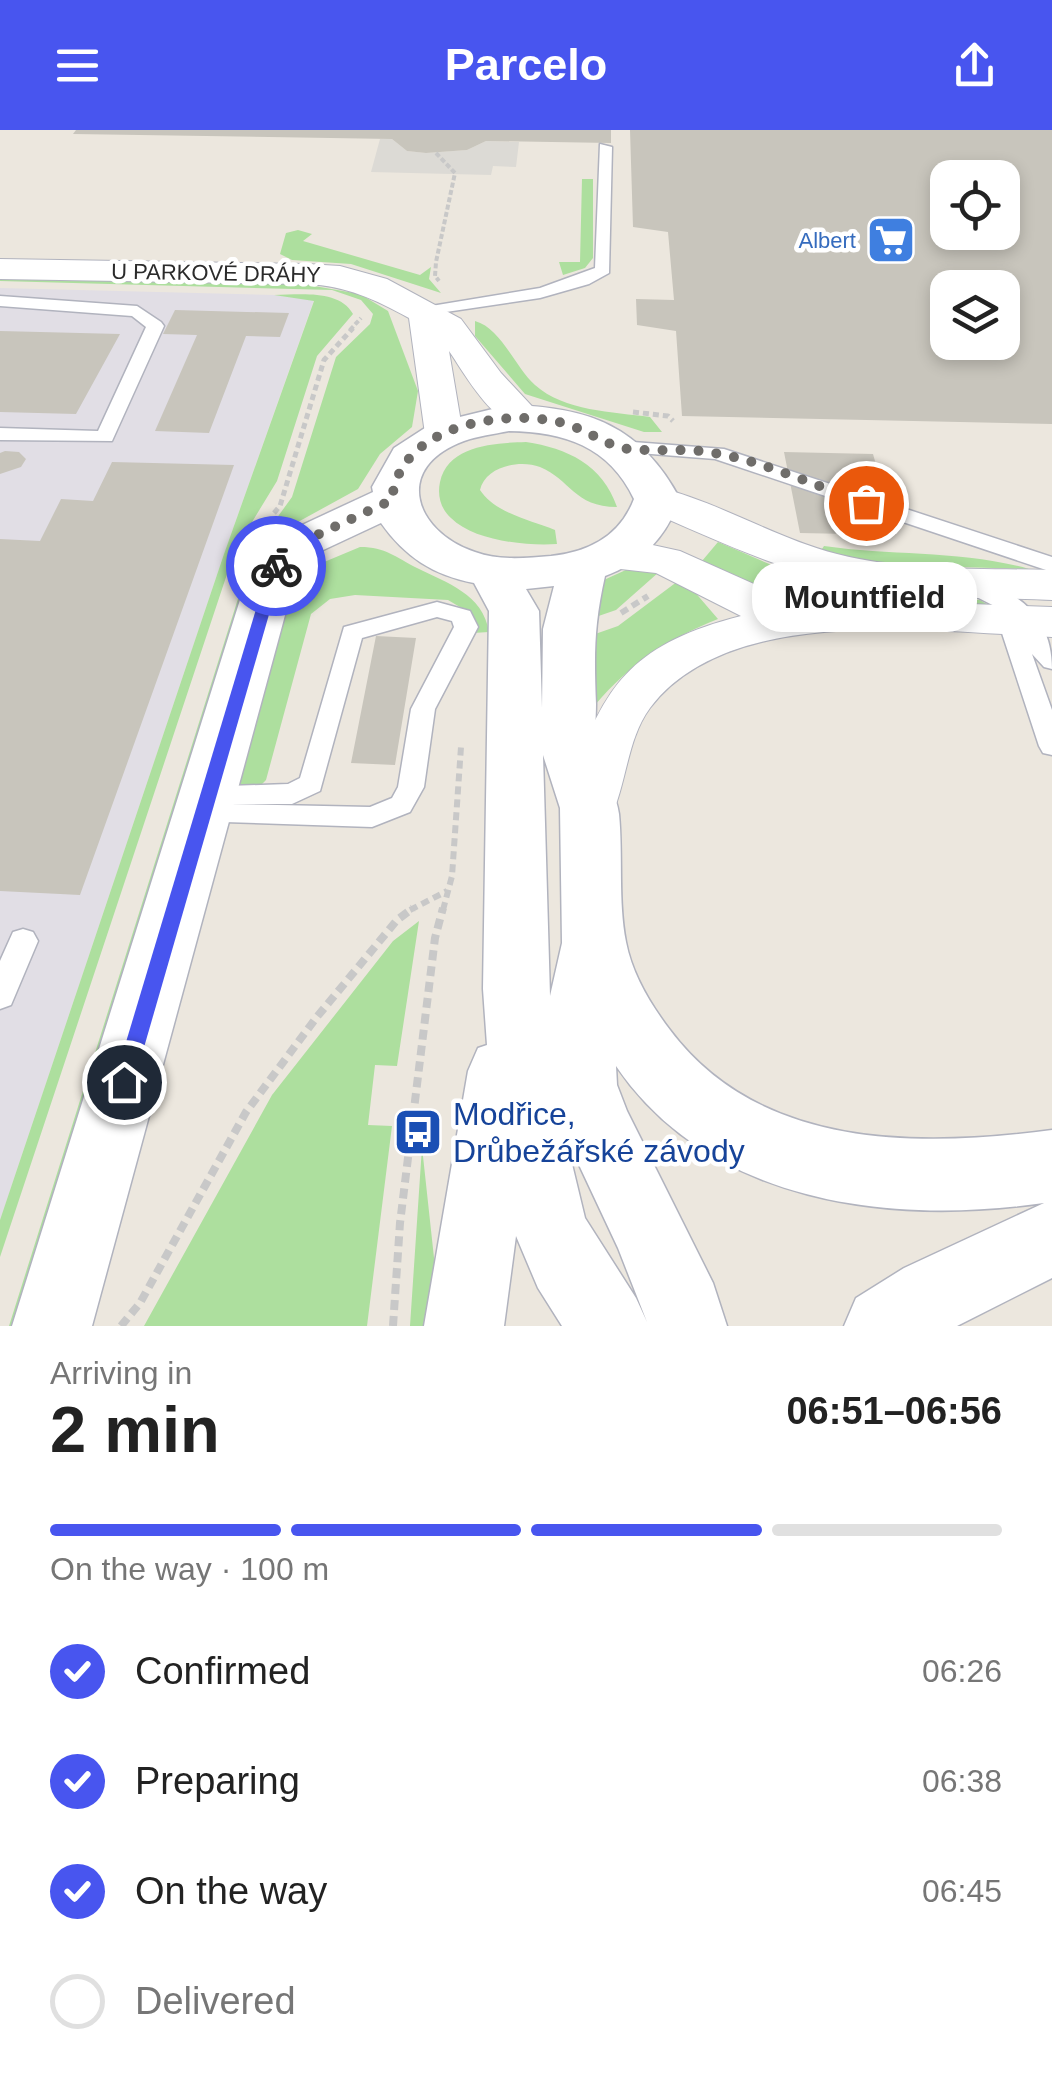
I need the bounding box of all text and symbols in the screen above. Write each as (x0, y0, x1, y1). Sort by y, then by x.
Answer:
icon: menu (50, 38, 105, 93)
icon: share (947, 38, 1002, 93)
text: Parcelo (445, 39, 607, 90)
map controls (930, 160, 1020, 360)
button: locate (930, 160, 1020, 250)
supermarket icon: Albert (865, 214, 917, 266)
place label: Albert (799, 228, 856, 253)
street label: U PARKOVÉ DRÁHY (111, 259, 321, 287)
button: layers (930, 270, 1020, 360)
pin (824, 461, 909, 546)
icon: bag (839, 476, 894, 531)
courier (226, 516, 326, 616)
icon: bike (249, 539, 304, 594)
callout: Mountfield (754, 563, 978, 633)
text: Mountfield (784, 579, 945, 615)
pin (82, 1040, 167, 1125)
icon: home (97, 1055, 152, 1110)
place label: Modřice, Drůbežářské závody (453, 1096, 745, 1169)
bus stop icon: Modřice, Drůbežářské závody (392, 1106, 444, 1158)
text: Arriving in (50, 1355, 192, 1391)
text: 06:51–06:56 (786, 1390, 1002, 1432)
text: 2 min (50, 1393, 220, 1466)
text: On the way · 100 m (50, 1551, 329, 1587)
icon: check (50, 1644, 105, 1699)
text: Confirmed (135, 1650, 310, 1692)
text: 06:26 (922, 1653, 1002, 1689)
icon: check (50, 1754, 105, 1809)
text: Preparing (135, 1760, 300, 1802)
text: 06:38 (922, 1763, 1002, 1799)
icon: check (50, 1864, 105, 1919)
text: On the way (135, 1870, 327, 1912)
text: 06:45 (922, 1873, 1002, 1909)
text: Delivered (135, 1980, 296, 2022)

